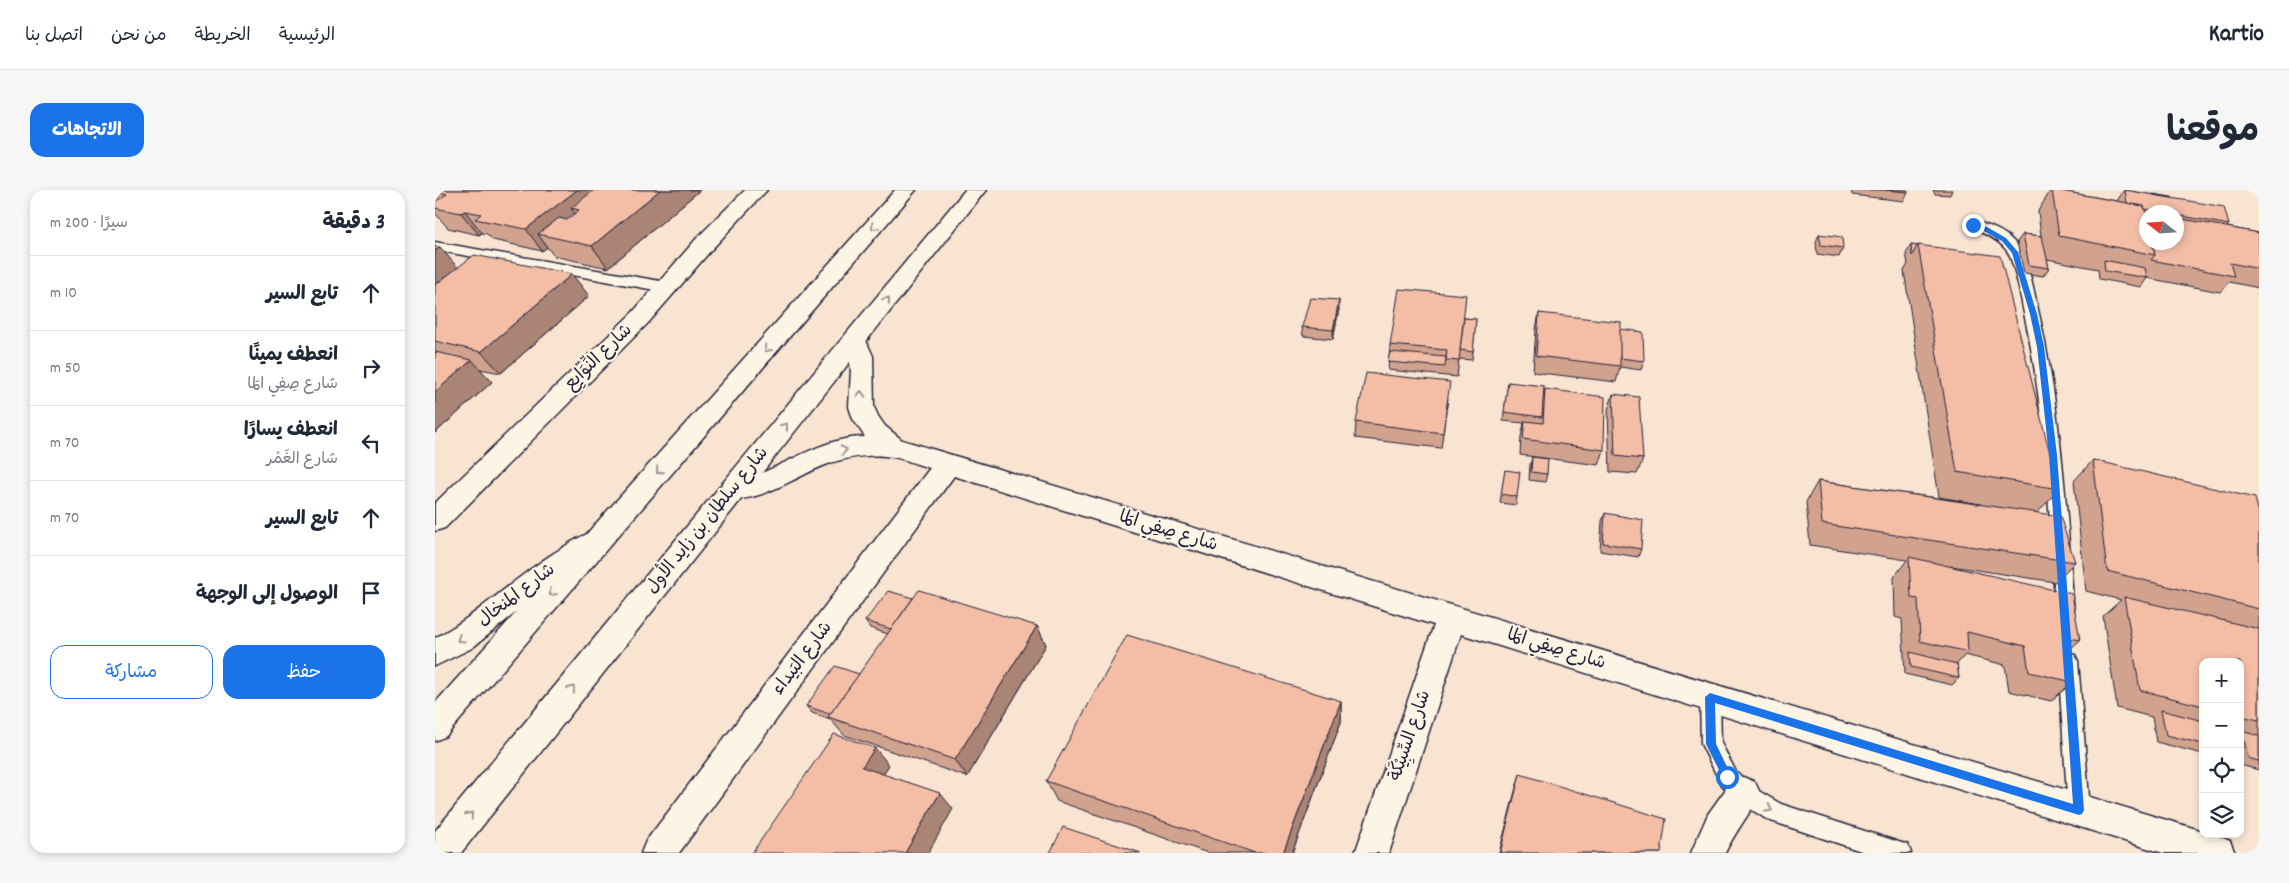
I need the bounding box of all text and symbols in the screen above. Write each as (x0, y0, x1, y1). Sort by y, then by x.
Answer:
text: Kartio (2209, 18, 2264, 52)
text: اتصل بنا (25, 24, 83, 49)
text: من نحن (111, 24, 167, 49)
text: الخريطة (195, 24, 251, 49)
text: الرئيسية (279, 24, 335, 49)
button: الاتجاهات (30, 103, 144, 157)
text: موقعنا (2166, 108, 2259, 158)
north arrow (2139, 205, 2184, 250)
text: 3 دقيقة (322, 209, 385, 239)
text: سيرًا · 200 m (50, 212, 128, 235)
route end (1962, 214, 1985, 237)
one-way arrow (870, 221, 879, 230)
icon: ahead (357, 279, 385, 307)
text: 10 m (50, 282, 77, 305)
text: تابع السير (266, 282, 338, 309)
one-way arrow (881, 297, 889, 306)
street label: شارع النِّوَايِع (558, 318, 639, 397)
text: انعطف يمينًا (249, 343, 338, 370)
one-way arrow (763, 343, 772, 352)
icon: right (357, 354, 385, 382)
text: 50 m (50, 357, 81, 380)
text: شارع صِفِي المَا (247, 373, 338, 396)
one-way arrow (855, 389, 866, 397)
text: انعطف يسارًا (244, 418, 338, 445)
one-way arrow (779, 423, 788, 432)
icon: left (357, 429, 385, 457)
text: 70 m (50, 432, 80, 455)
street label: شارع سلطان بن زايد الأول (639, 441, 775, 600)
one-way arrow (840, 445, 849, 456)
text: شارع الغَمْر (267, 448, 338, 471)
one-way arrow (657, 465, 665, 474)
icon: ahead (357, 504, 385, 532)
street label: شارع صِفِي المَا (1115, 505, 1220, 560)
text: 70 m (50, 507, 80, 530)
text: تابع السير (266, 507, 338, 534)
street label: شارع المنخال (473, 558, 561, 634)
icon: arrive (357, 579, 385, 607)
text: الوصول إلى الوجهة (196, 582, 338, 609)
one-way arrow (549, 588, 558, 597)
street label: شارع البَيداء (767, 617, 839, 701)
street label: شارع صِفِي المَا (1503, 623, 1608, 678)
one-way arrow (456, 632, 465, 642)
button: مشاركة (50, 645, 213, 699)
button: حفظ (223, 645, 385, 699)
map controls (2199, 658, 2244, 838)
button: + (2199, 658, 2244, 703)
one-way arrow (567, 686, 575, 695)
street label: شارع السِّبِيْكَة (1383, 687, 1438, 785)
button: − (2199, 703, 2244, 748)
button: locate (2199, 748, 2244, 793)
route start (1716, 766, 1739, 789)
button: layers (2199, 793, 2244, 838)
one-way arrow (1764, 803, 1773, 813)
one-way arrow (465, 812, 473, 821)

